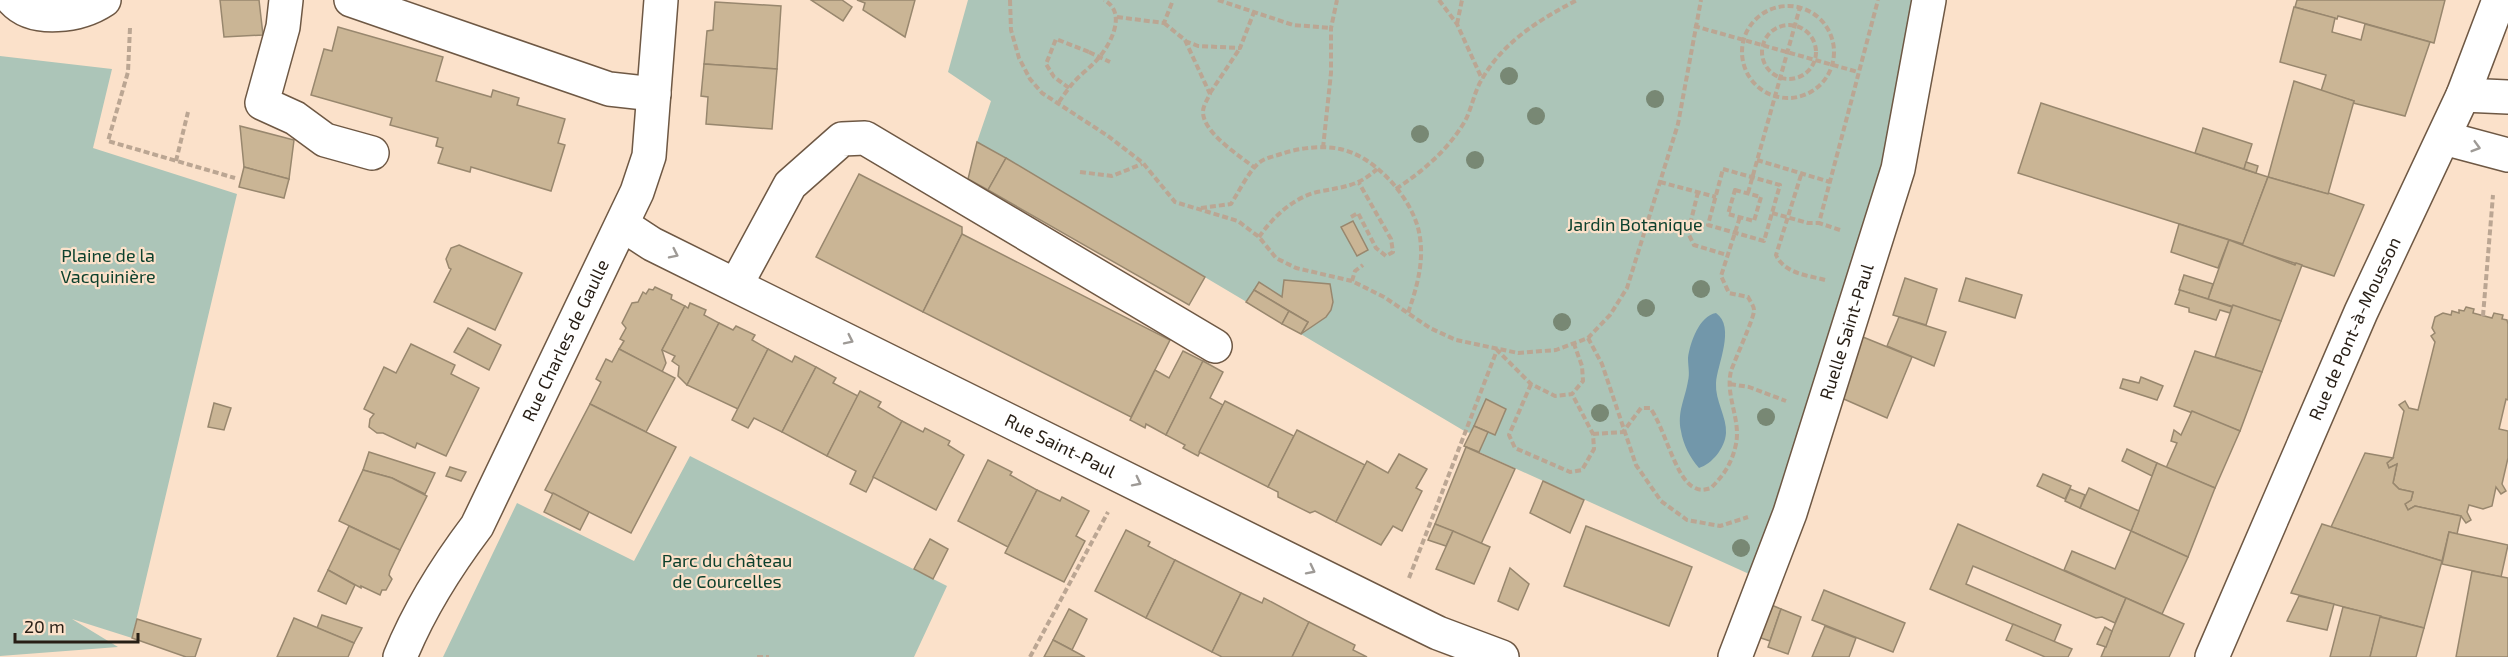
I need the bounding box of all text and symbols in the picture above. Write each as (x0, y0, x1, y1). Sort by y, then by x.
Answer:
one-way arrow (2470, 140, 2481, 152)
park label: Jardin Botanique (1567, 213, 1703, 235)
street label: Rue de Pont-à-Mousson (2304, 233, 2405, 423)
park label: Plaine de la Vacquinière (60, 244, 156, 287)
one-way arrow (667, 247, 678, 259)
street label: Rue Charles de Gaulle (517, 256, 613, 425)
street label: Ruelle Saint-Paul (1814, 260, 1878, 402)
one-way arrow (842, 333, 853, 345)
street label: Rue Saint-Paul (1001, 408, 1120, 482)
one-way arrow (1130, 475, 1141, 487)
park label: Parc du château de Courcelles (662, 549, 792, 592)
one-way arrow (1305, 562, 1316, 574)
scale bar (15, 606, 138, 644)
text: 20 m (24, 615, 65, 637)

